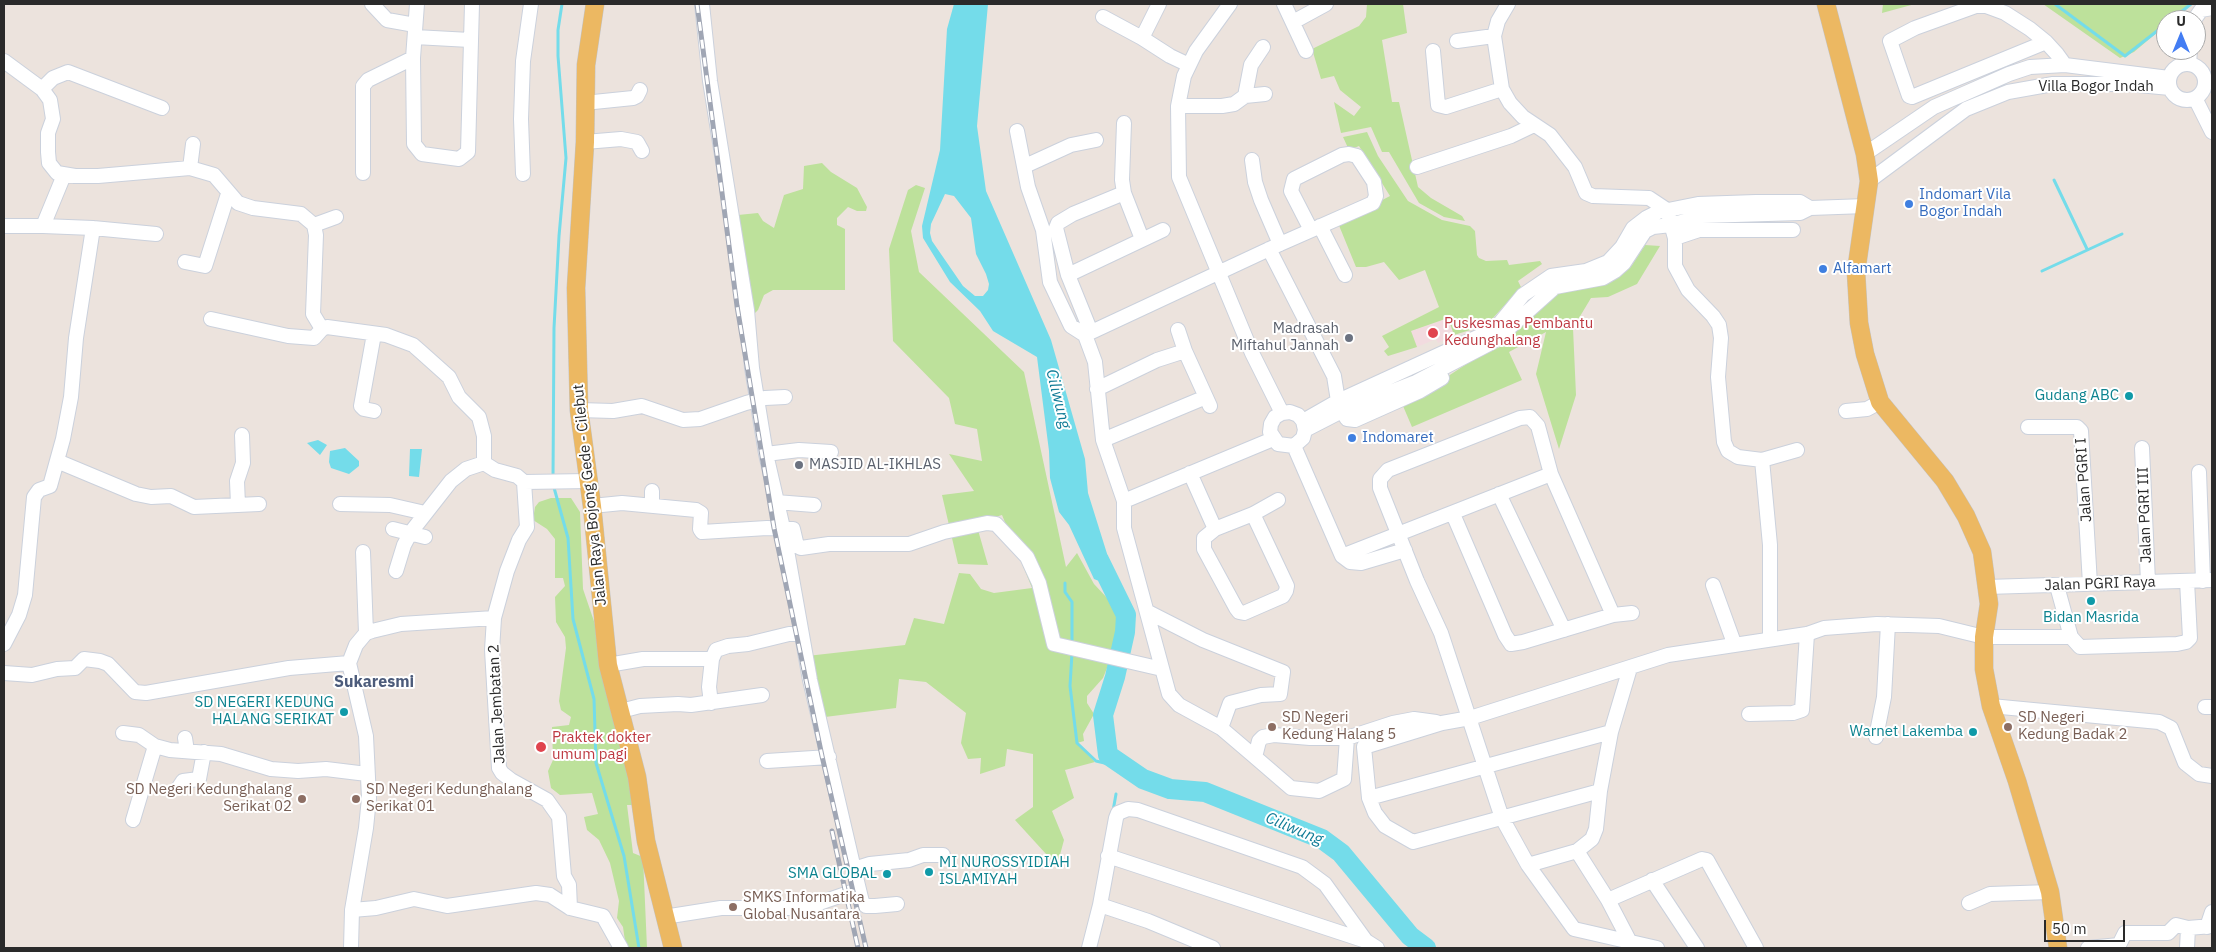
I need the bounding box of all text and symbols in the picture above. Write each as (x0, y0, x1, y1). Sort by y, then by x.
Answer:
north arrow (2156, 10, 2206, 60)
text: U (2176, 12, 2186, 30)
street label: Villa Bogor Indah (2038, 78, 2154, 96)
place label: Indomart Vila Bogor Indah (1919, 186, 2011, 221)
marker: Indomart Vila Bogor Indah (1903, 198, 1915, 210)
place label: Alfamart (1833, 260, 1891, 278)
marker: Alfamart (1817, 263, 1829, 275)
place label: Puskesmas Pembantu Kedunghalang (1444, 315, 1593, 350)
place label: Madrasah Miftahul Jannah (1231, 320, 1339, 355)
marker: Puskesmas Pembantu Kedunghalang (1426, 326, 1440, 340)
marker: Madrasah Miftahul Jannah (1343, 332, 1355, 344)
water label: Ciliwung (1041, 367, 1075, 431)
street label: Jalan Raya Bojong Gede - Cilebut (569, 383, 611, 607)
place label: Gudang ABC (2035, 387, 2119, 405)
marker: Gudang ABC (2123, 390, 2135, 402)
place label: Indomaret (1362, 429, 1434, 447)
marker: Indomaret (1346, 432, 1358, 444)
street label: Jalan PGRI I (2072, 437, 2096, 523)
place label: MASJID AL-IKHLAS (809, 456, 941, 474)
marker: MASJID AL-IKHLAS (793, 459, 805, 471)
street label: Jalan PGRI III (2134, 466, 2156, 564)
street label: Jalan PGRI Raya (2044, 573, 2156, 595)
marker: Bidan Masrida (2085, 595, 2097, 607)
place label: Bidan Masrida (2043, 609, 2139, 627)
street label: Jalan Jembatan 2 (485, 644, 509, 764)
district label: Sukaresmi (334, 672, 414, 692)
place label: SD NEGERI KEDUNG HALANG SERIKAT (195, 694, 334, 729)
marker: SD NEGERI KEDUNG HALANG SERIKAT (338, 706, 350, 718)
place label: SD Negeri Kedung Halang 5 (1282, 709, 1396, 744)
place label: SD Negeri Kedung Badak 2 (2018, 709, 2128, 744)
marker: SD Negeri Kedung Halang 5 (1266, 721, 1278, 733)
marker: SD Negeri Kedung Badak 2 (2002, 721, 2014, 733)
place label: Warnet Lakemba (1850, 723, 1963, 741)
marker: Warnet Lakemba (1967, 726, 1979, 738)
place label: Praktek dokter umum pagi (552, 729, 651, 764)
marker: Praktek dokter umum pagi (534, 740, 548, 754)
place label: SD Negeri Kedunghalang Serikat 02 (126, 781, 292, 816)
place label: SD Negeri Kedunghalang Serikat 01 (366, 781, 532, 816)
marker: SD Negeri Kedunghalang Serikat 02 (296, 793, 308, 805)
marker: SD Negeri Kedunghalang Serikat 01 (350, 793, 362, 805)
water label: Ciliwung (1262, 808, 1326, 850)
place label: MI NUROSSYIDIAH ISLAMIYAH (939, 854, 1070, 889)
place label: SMA GLOBAL (788, 865, 877, 883)
marker: MI NUROSSYIDIAH ISLAMIYAH (923, 866, 935, 878)
marker: SMA GLOBAL (881, 868, 893, 880)
place label: SMKS Informatika Global Nusantara (743, 889, 865, 924)
marker: SMKS Informatika Global Nusantara (727, 901, 739, 913)
scale bar (2046, 910, 2127, 942)
text: 50 m (2052, 919, 2087, 938)

